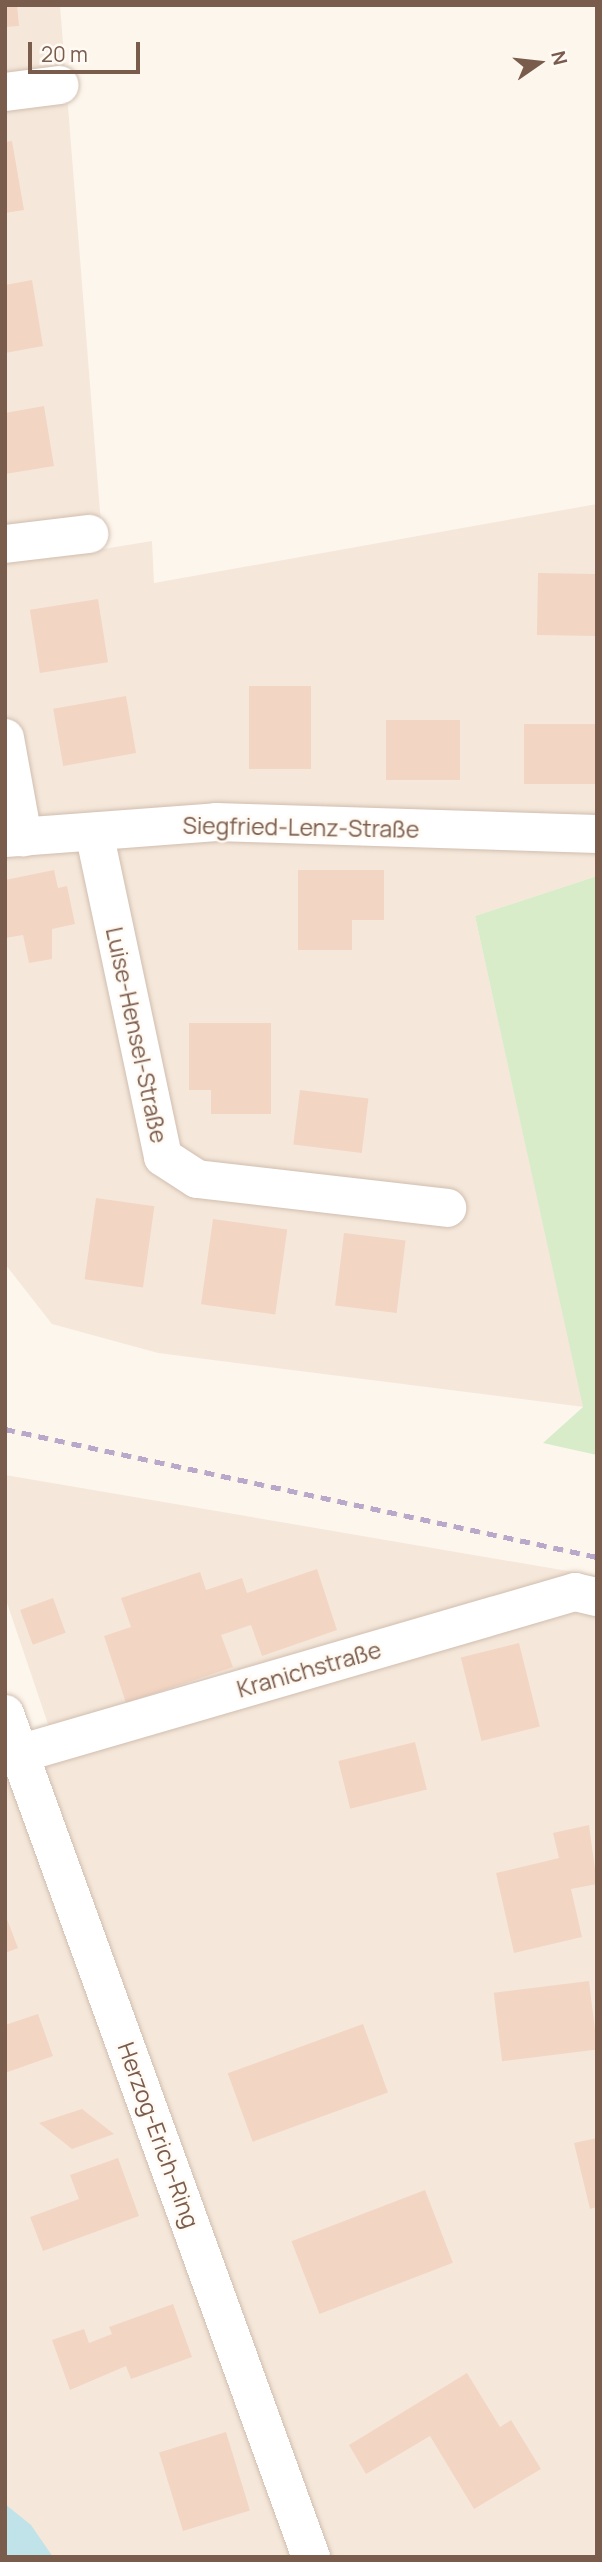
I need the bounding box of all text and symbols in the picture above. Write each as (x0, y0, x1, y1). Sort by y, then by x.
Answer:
scale bar (32, 28, 144, 72)
north arrow (504, 28, 574, 98)
text: 20 m (41, 40, 88, 68)
text: N (545, 48, 574, 68)
street label: Siegfried-Lenz-Straße (182, 811, 420, 843)
street label: Luise-Hensel-Straße (101, 924, 173, 1146)
street label: Kranichstraße (234, 1635, 384, 1703)
street label: Herzog-Erich-Ring (113, 2038, 205, 2232)

